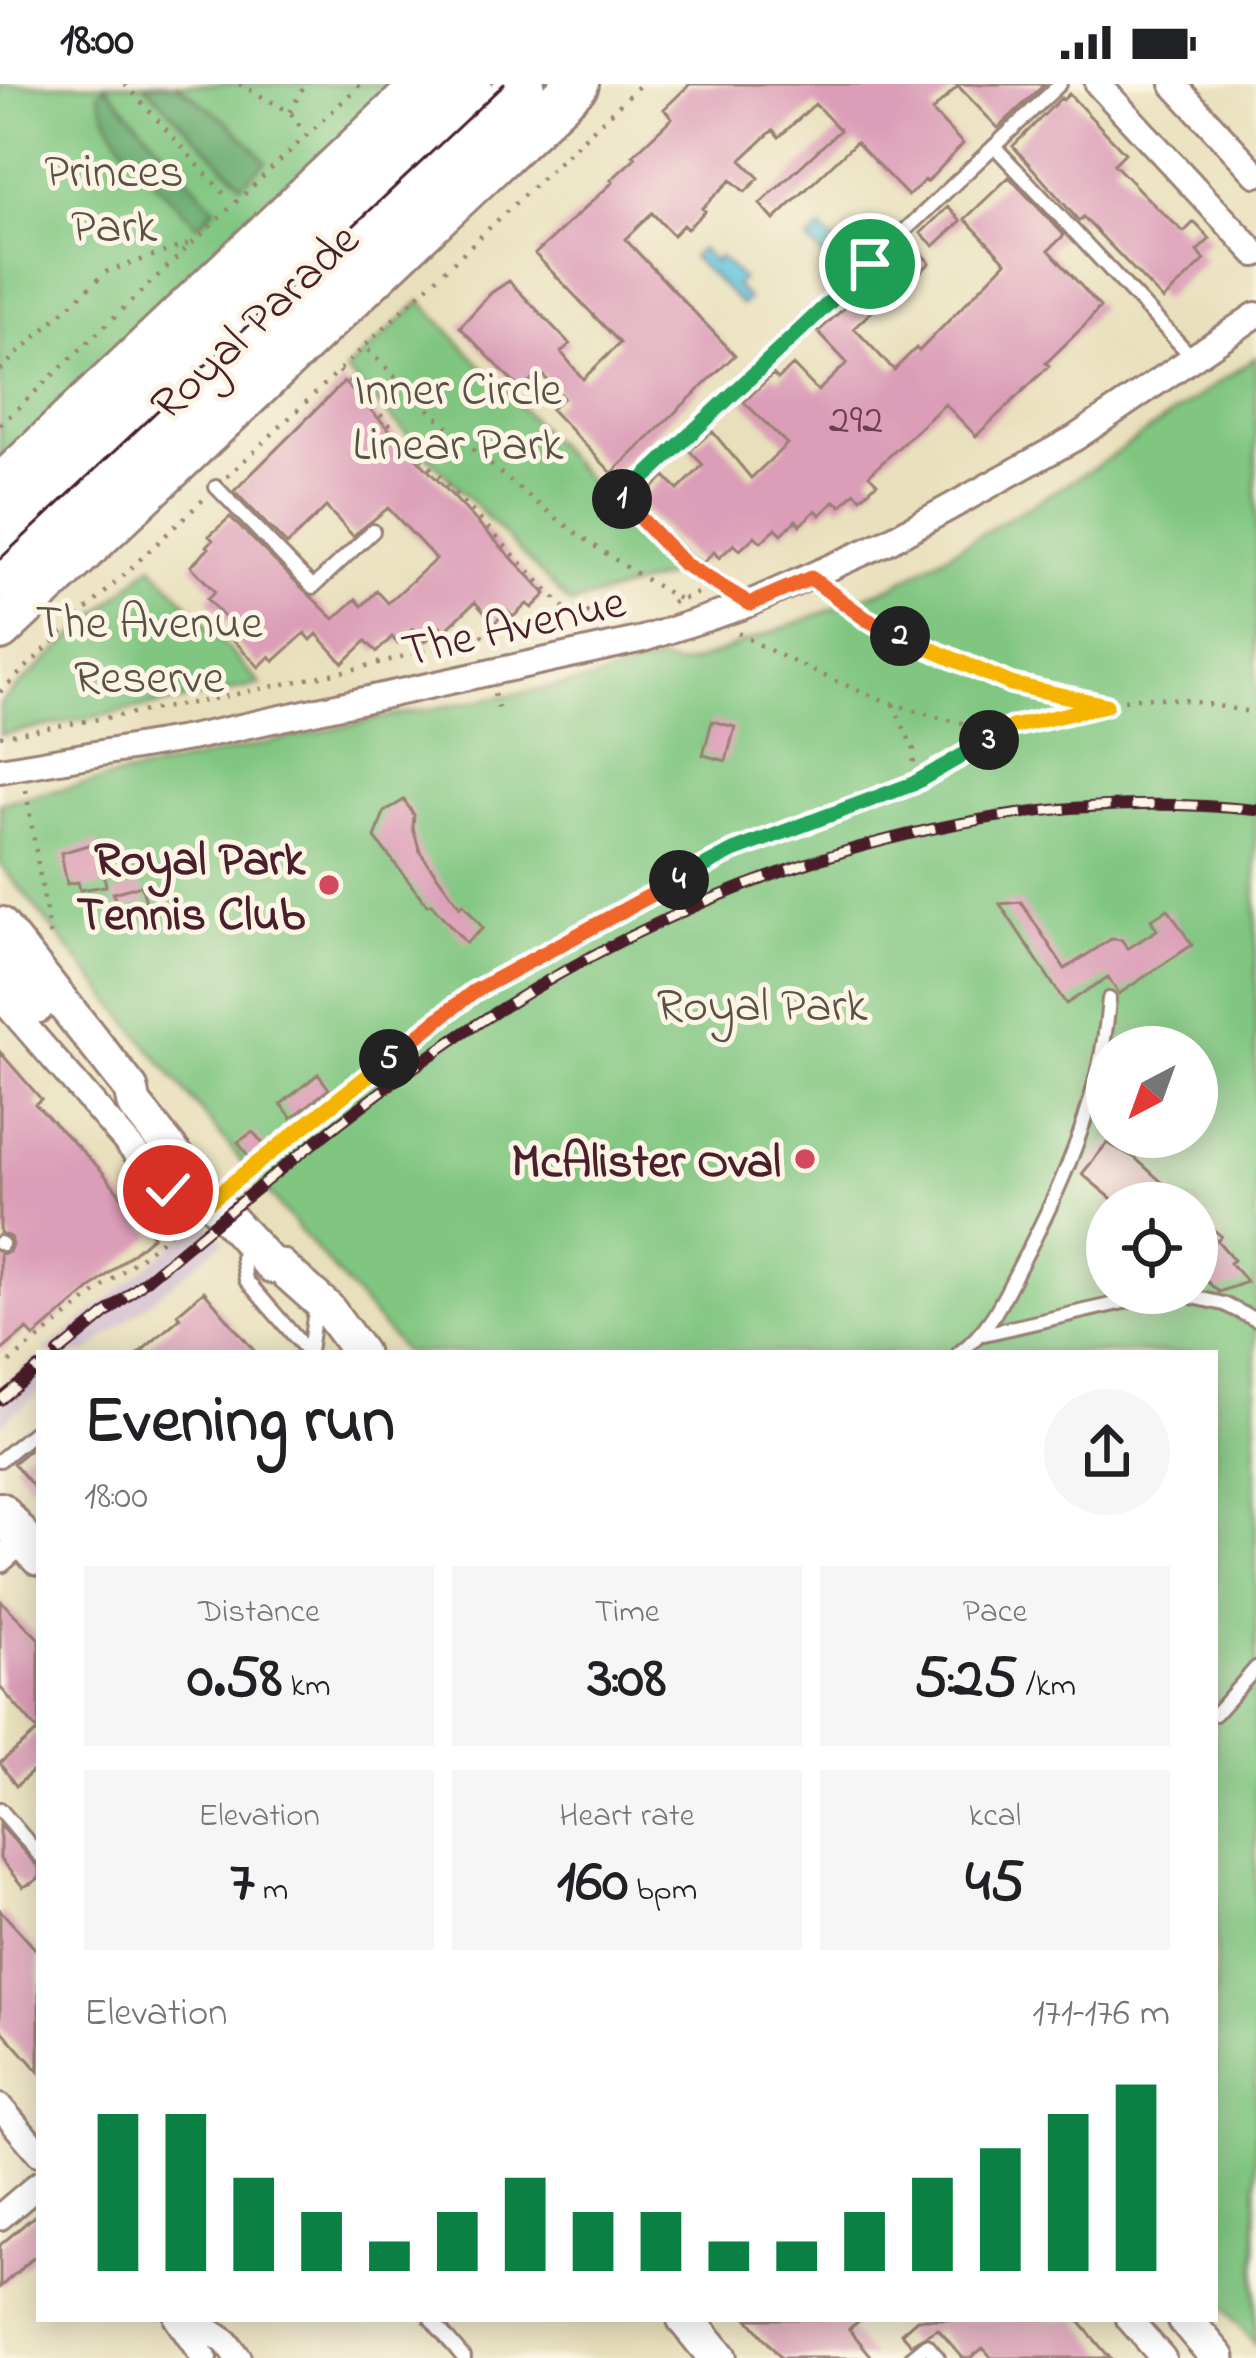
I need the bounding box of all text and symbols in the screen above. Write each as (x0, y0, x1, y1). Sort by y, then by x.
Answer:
text: 18:00 (60, 9, 134, 75)
park label: Princes Park (44, 139, 184, 264)
street label: Royal Parade (136, 208, 377, 439)
pin (819, 213, 921, 315)
icon: arrive (837, 231, 903, 297)
park label: Inner Circle Linear Park (352, 357, 565, 482)
house number: 292 (829, 391, 883, 452)
pin: 1 (592, 469, 652, 529)
text: 1 (617, 475, 627, 523)
street label: The Avenue (395, 569, 633, 689)
park label: The Avenue Reserve (35, 590, 263, 715)
pin: 2 (870, 606, 930, 666)
text: 2 (892, 612, 908, 660)
pin: 3 (959, 710, 1019, 770)
text: 3 (982, 716, 996, 764)
place label: Royal Park Tennis Club (77, 827, 306, 952)
pin: 4 (649, 850, 709, 910)
text: 4 (672, 856, 686, 904)
marker: Royal Park Tennis Club (316, 872, 342, 898)
park label: Royal Park (657, 973, 868, 1043)
north arrow (1086, 1026, 1218, 1158)
map controls (1086, 1026, 1218, 1314)
pin: 5 (359, 1029, 419, 1089)
text: 5 (380, 1035, 398, 1083)
place label: McAlister Oval (511, 1129, 781, 1199)
pin (117, 1139, 219, 1241)
marker: McAlister Oval (792, 1146, 818, 1172)
icon: check (135, 1157, 201, 1223)
button: locate (1086, 1182, 1218, 1314)
text: Evening run (84, 1376, 395, 1472)
button: share (1044, 1389, 1170, 1515)
text: 18:00 (84, 1469, 148, 1526)
text: Distance (198, 1589, 320, 1637)
text: Time (594, 1589, 660, 1637)
text: Pace (963, 1589, 1027, 1637)
text: 0.58 (187, 1637, 282, 1724)
text: 3:08 (588, 1637, 666, 1724)
text: 5:25 (914, 1637, 1018, 1724)
text: km (282, 1663, 331, 1711)
text: /km (1018, 1663, 1076, 1711)
text: Elevation (198, 1793, 320, 1841)
text: Heart rate (559, 1793, 695, 1841)
text: kcal (969, 1793, 1021, 1841)
text: 7 (230, 1841, 254, 1928)
text: 160 (557, 1841, 628, 1928)
text: 45 (965, 1841, 1025, 1928)
text: m (254, 1867, 288, 1915)
text: bpm (628, 1867, 697, 1915)
text: Elevation (84, 1986, 227, 2043)
text: 171–176 m (1032, 1986, 1170, 2043)

